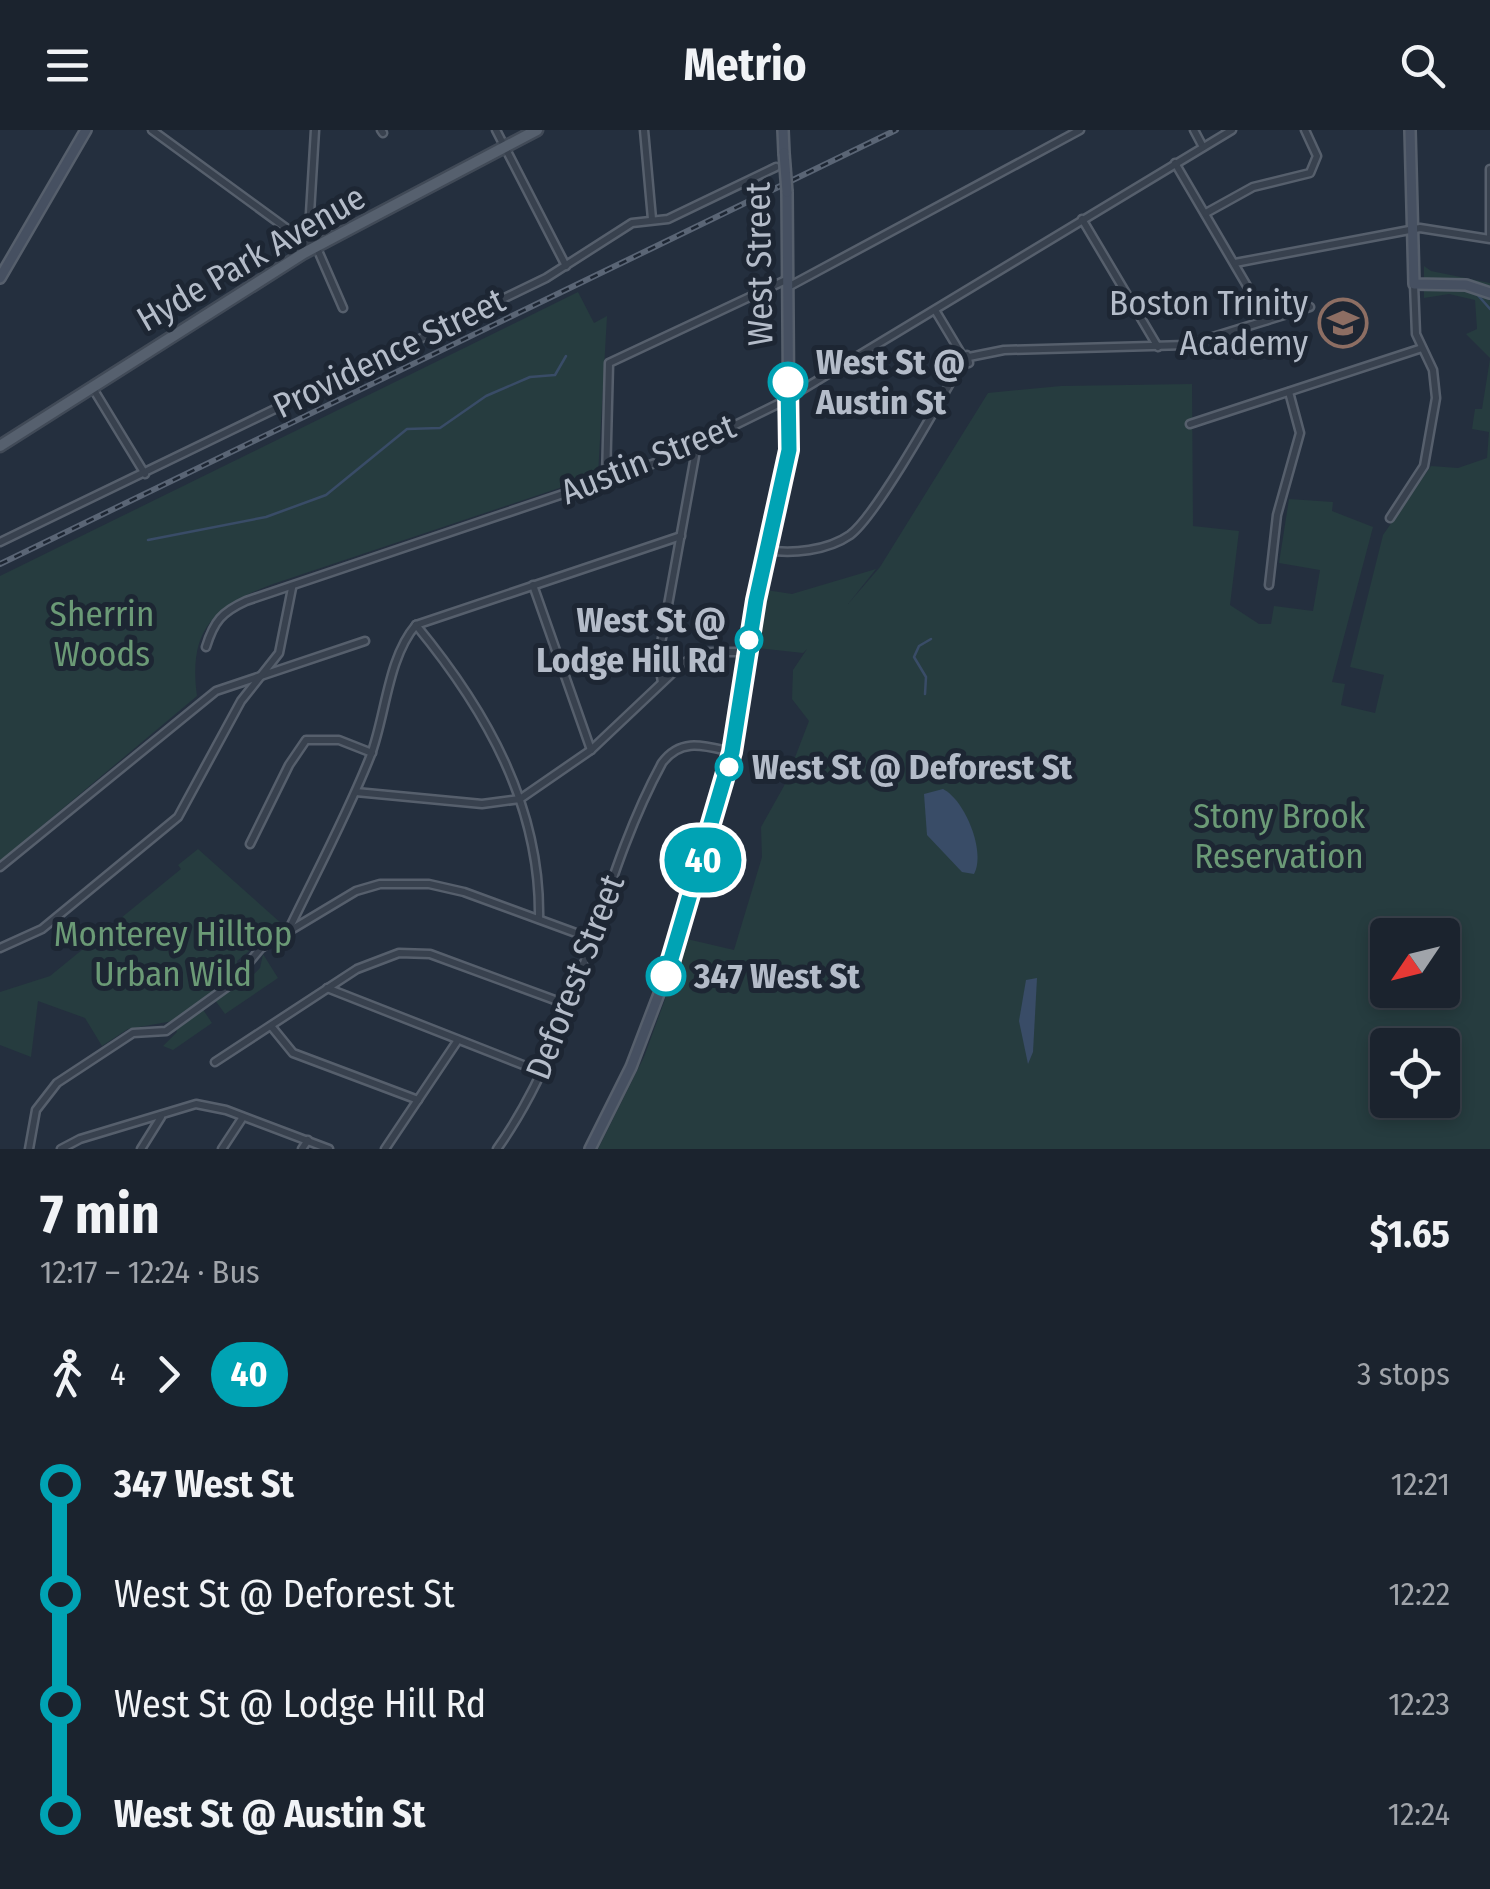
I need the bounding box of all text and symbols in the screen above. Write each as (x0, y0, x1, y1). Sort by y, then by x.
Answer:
icon: menu (40, 38, 95, 93)
text: Metrio (683, 38, 807, 92)
icon: search (1395, 38, 1450, 93)
street label: Hyde Park Avenue (129, 176, 373, 340)
street label: West Street (737, 181, 781, 346)
street label: Providence Street (267, 279, 512, 427)
place label: Boston Trinity Academy (1109, 282, 1308, 364)
school or university icon: Boston Trinity Academy (1317, 297, 1369, 349)
place label: West St @ Austin St (815, 341, 965, 423)
marker: West St @ Austin St (769, 363, 807, 401)
street label: Austin Street (555, 405, 742, 513)
park label: Sherrin Woods (50, 593, 154, 675)
place label: West St @ Lodge Hill Rd (536, 599, 726, 681)
marker: West St @ Lodge Hill Rd (736, 627, 762, 653)
place label: West St @ Deforest St (752, 746, 1073, 788)
marker: West St @ Deforest St (716, 754, 742, 780)
park label: Stony Brook Reservation (1193, 795, 1366, 877)
line badge: 40 (658, 828, 748, 892)
text: 40 (684, 839, 722, 881)
street label: Deforest Street (517, 868, 633, 1085)
park label: Monterey Hilltop Urban Wild (54, 913, 292, 995)
north arrow (1370, 918, 1460, 1008)
map controls (1370, 918, 1460, 1118)
place label: 347 West St (693, 955, 860, 997)
marker: 347 West St (647, 957, 685, 995)
button: locate (1370, 1028, 1460, 1118)
text: 7 min (40, 1182, 160, 1248)
text: $1.65 (1370, 1211, 1450, 1257)
text: 12:17 – 12:24 · Bus (40, 1253, 260, 1291)
icon: walk (40, 1347, 95, 1402)
icon: forward (141, 1347, 196, 1402)
text: 40 (231, 1353, 268, 1395)
text: 4 (110, 1355, 126, 1393)
text: 3 stops (1357, 1355, 1450, 1393)
text: 347 West St (114, 1461, 294, 1507)
text: 12:21 (1391, 1465, 1450, 1503)
text: West St @ Deforest St (114, 1571, 455, 1617)
text: 12:22 (1388, 1575, 1450, 1613)
text: West St @ Lodge Hill Rd (114, 1681, 486, 1727)
text: 12:23 (1388, 1685, 1450, 1723)
text: West St @ Austin St (114, 1791, 425, 1837)
text: 12:24 (1388, 1795, 1450, 1833)

